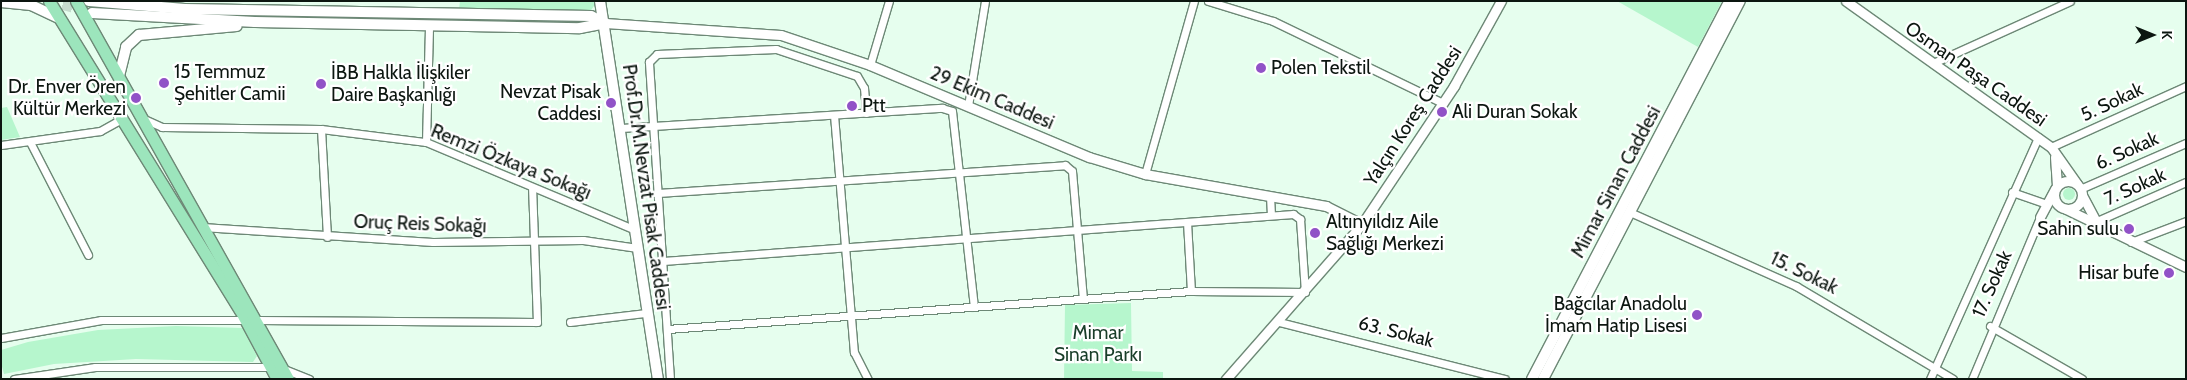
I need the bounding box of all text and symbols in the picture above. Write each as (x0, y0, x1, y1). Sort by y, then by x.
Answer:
north arrow (2127, 10, 2177, 60)
street label: Osman Paşa Caddesi (1901, 17, 2051, 131)
text: K (2158, 31, 2176, 39)
street label: Yalçın Koreş Caddesi (1359, 42, 1467, 190)
place label: Polen Tekstil (1271, 57, 1371, 79)
place label: 15 Temmuz Şehitler Camii (174, 61, 285, 105)
place label: İBB Halkla İlişkiler Daire Başkanlığı (331, 62, 470, 106)
street label: 29 Ekim Caddesi (927, 62, 1057, 134)
marker: Polen Tekstil (1255, 62, 1267, 74)
street label: Prof.Dr.M.Nevzat Pisak Caddesi (617, 63, 675, 311)
place label: Dr. Enver Ören Kültür Merkezi (8, 76, 126, 120)
marker: 15 Temmuz Şehitler Camii (158, 77, 170, 89)
marker: İBB Halkla İlişkiler Daire Başkanlığı (315, 78, 327, 90)
street label: 5. Sokak (2077, 78, 2147, 126)
place label: Nevzat Pisak Caddesi (500, 81, 601, 125)
marker: Dr. Enver Ören Kültür Merkezi (130, 92, 142, 104)
place label: Ptt (862, 95, 886, 117)
marker: Nevzat Pisak Caddesi (605, 97, 617, 109)
marker: Ptt (846, 100, 858, 112)
place label: Ali Duran Sokak (1452, 101, 1577, 123)
street label: Mimar Sinan Caddesi (1566, 102, 1666, 262)
marker: Ali Duran Sokak (1436, 106, 1448, 118)
street label: Remzi Özkaya Sokağı (428, 119, 594, 205)
street label: 6. Sokak (2092, 127, 2162, 175)
street label: 7. Sokak (2101, 163, 2169, 211)
street label: Oruç Reis Sokağı (353, 210, 487, 238)
place label: Altınyıldız Aile Sağlığı Merkezi (1326, 211, 1444, 255)
place label: Sahin sulu (2037, 218, 2119, 240)
marker: Sahin sulu (2123, 223, 2135, 235)
marker: Altınyıldız Aile Sağlığı Merkezi (1308, 226, 1322, 240)
street label: 15. Sokak (1767, 247, 1841, 299)
street label: 17. Sokak (1967, 247, 2017, 321)
place label: Hisar bufe (2078, 262, 2159, 284)
marker: Hisar bufe (2163, 267, 2175, 279)
place label: Bağcılar Anadolu İmam Hatip Lisesi (1545, 293, 1687, 337)
marker: Bağcılar Anadolu İmam Hatip Lisesi (1691, 309, 1703, 321)
street label: 63. Sokak (1356, 312, 1436, 352)
park label: Mimar Sinan Parkı (1054, 322, 1142, 366)

